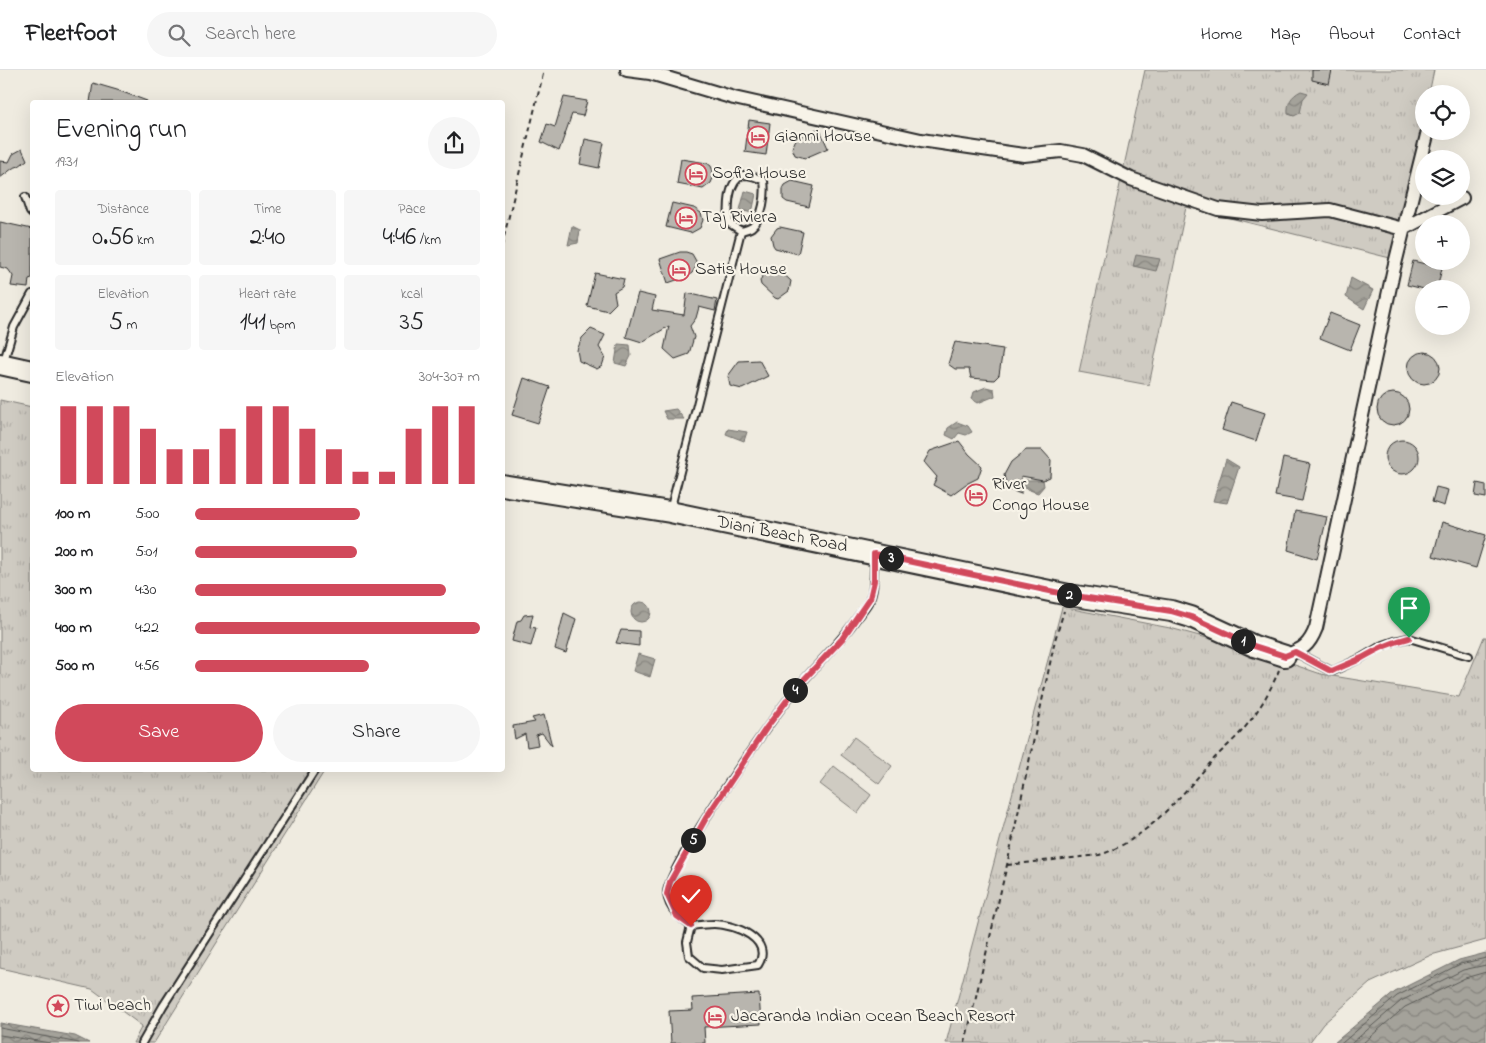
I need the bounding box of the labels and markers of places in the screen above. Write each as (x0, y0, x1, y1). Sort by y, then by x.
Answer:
place label: Gianni House (774, 124, 872, 150)
hotel icon: Gianni House (746, 125, 770, 149)
place label: Sofia House (712, 161, 807, 187)
hotel icon: Sofia House (684, 162, 708, 186)
place label: Taj Riviera (702, 205, 777, 231)
hotel icon: Taj Riviera (674, 206, 698, 230)
place label: Satis House (695, 257, 787, 283)
hotel icon: Satis House (667, 258, 691, 282)
place label: River Congo House (992, 472, 1090, 520)
hotel icon: River Congo House (964, 483, 988, 507)
pin: 3 (878, 546, 904, 570)
pin: 2 (1056, 582, 1082, 608)
pin (1388, 587, 1430, 638)
pin: 1 (1230, 628, 1256, 654)
pin: 4 (782, 678, 808, 702)
pin: 5 (680, 828, 706, 852)
pin (670, 875, 712, 926)
place label: Tiwi beach (74, 993, 151, 1019)
place icon: Tiwi beach (46, 994, 70, 1018)
place label: Jacaranda Indian Ocean Beach Resort (731, 1004, 1015, 1030)
hotel icon: Jacaranda Indian Ocean Beach Resort (703, 1005, 727, 1029)

